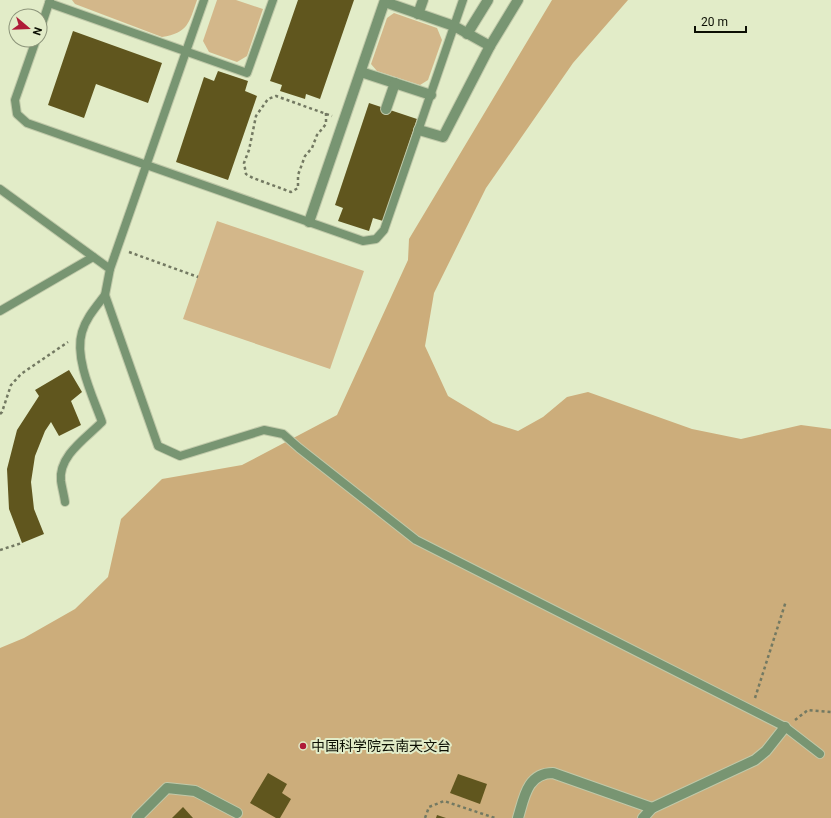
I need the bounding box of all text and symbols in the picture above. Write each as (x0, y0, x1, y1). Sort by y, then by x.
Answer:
north arrow (8, 8, 48, 48)
scale bar (695, 8, 746, 34)
text: 20 m (701, 15, 728, 29)
text: N (29, 25, 44, 37)
place label: 中国科学院云南天文台 (311, 738, 451, 754)
marker: 中国科学院云南天文台 (298, 741, 308, 751)

